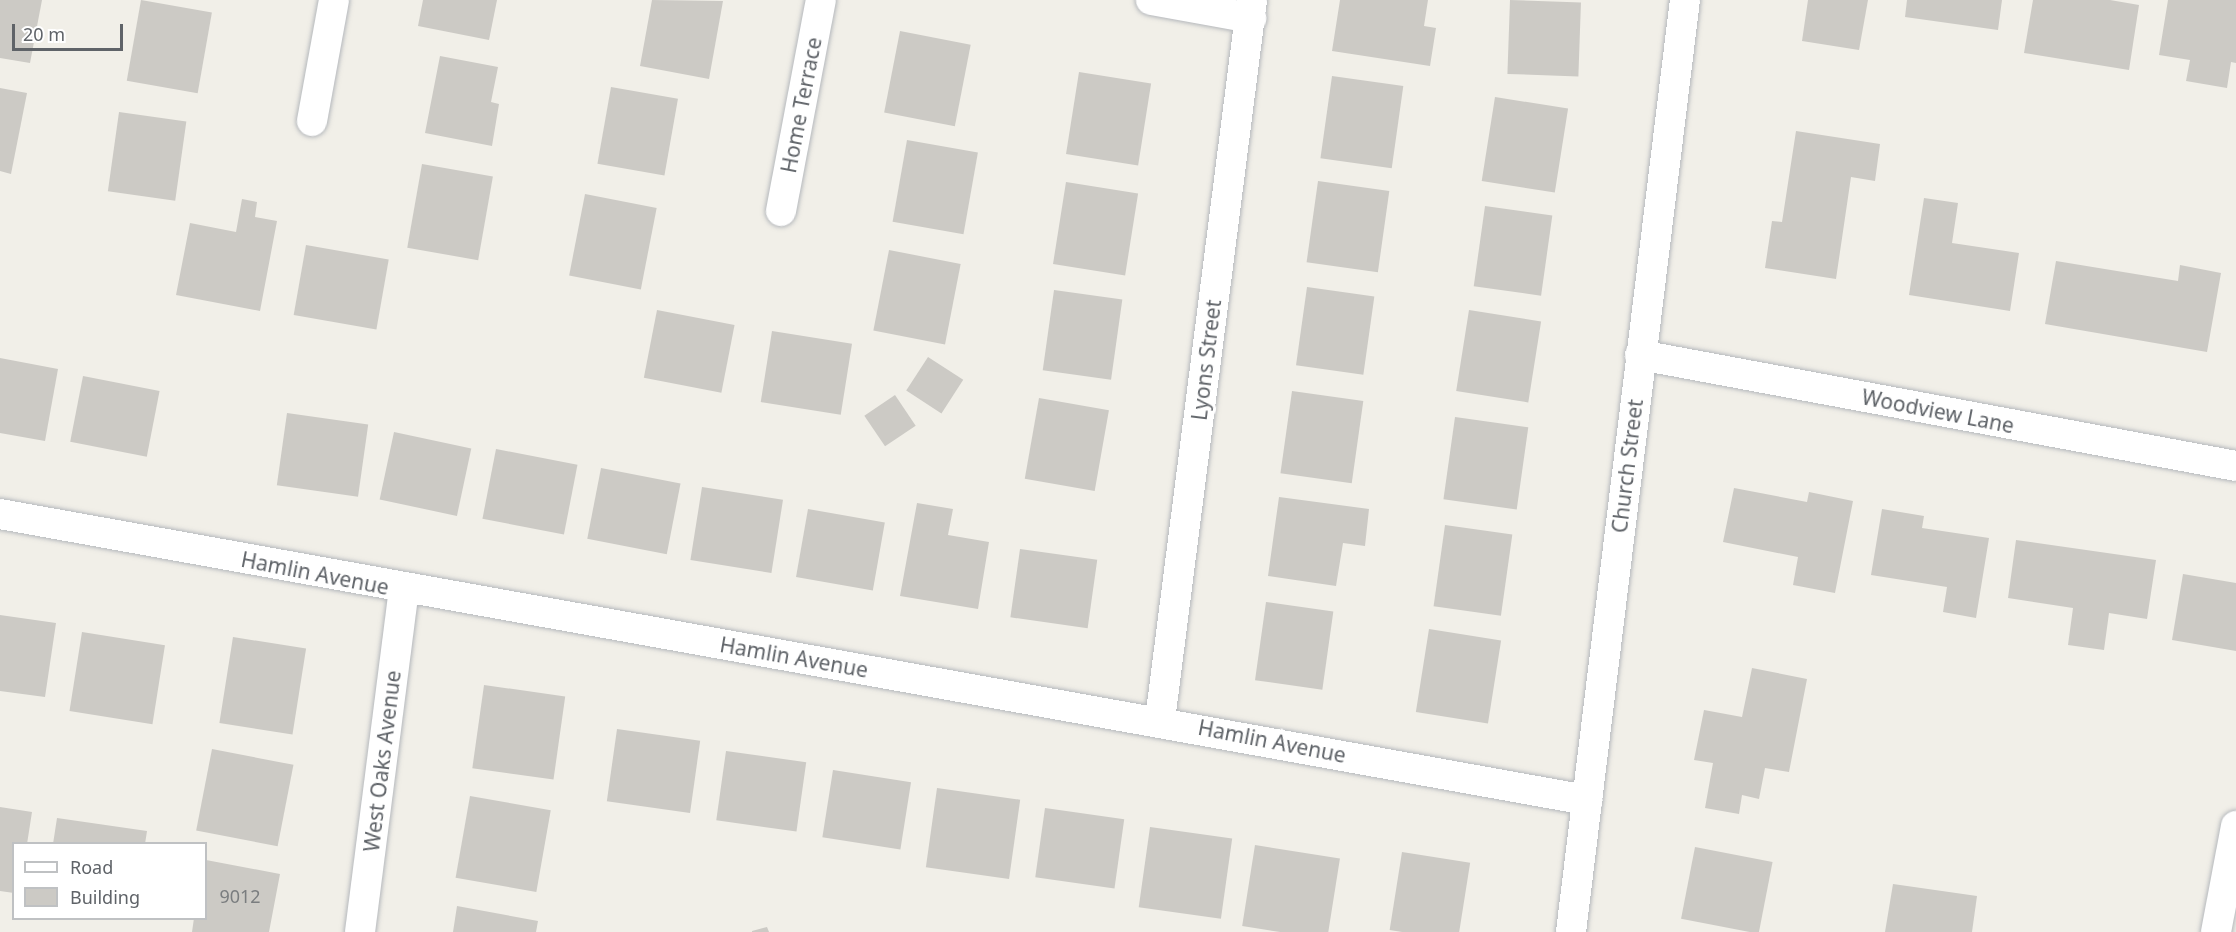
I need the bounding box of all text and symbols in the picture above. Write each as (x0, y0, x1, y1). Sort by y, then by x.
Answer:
scale bar (15, 12, 126, 50)
text: 20 m (23, 22, 65, 46)
street label: Home Terrace (775, 35, 827, 175)
street label: Lyons Street (1186, 298, 1226, 422)
street label: Woodview Lane (1860, 384, 2016, 438)
street label: Church Street (1606, 398, 1648, 534)
street label: Hamlin Avenue (239, 546, 391, 600)
street label: Hamlin Avenue (718, 632, 870, 682)
street label: West Oaks Avenue (358, 669, 406, 853)
street label: Hamlin Avenue (1196, 714, 1348, 768)
legend (12, 842, 207, 920)
text: Road (70, 855, 113, 879)
text: Building (70, 885, 140, 909)
house number: 9012 (219, 885, 261, 907)

